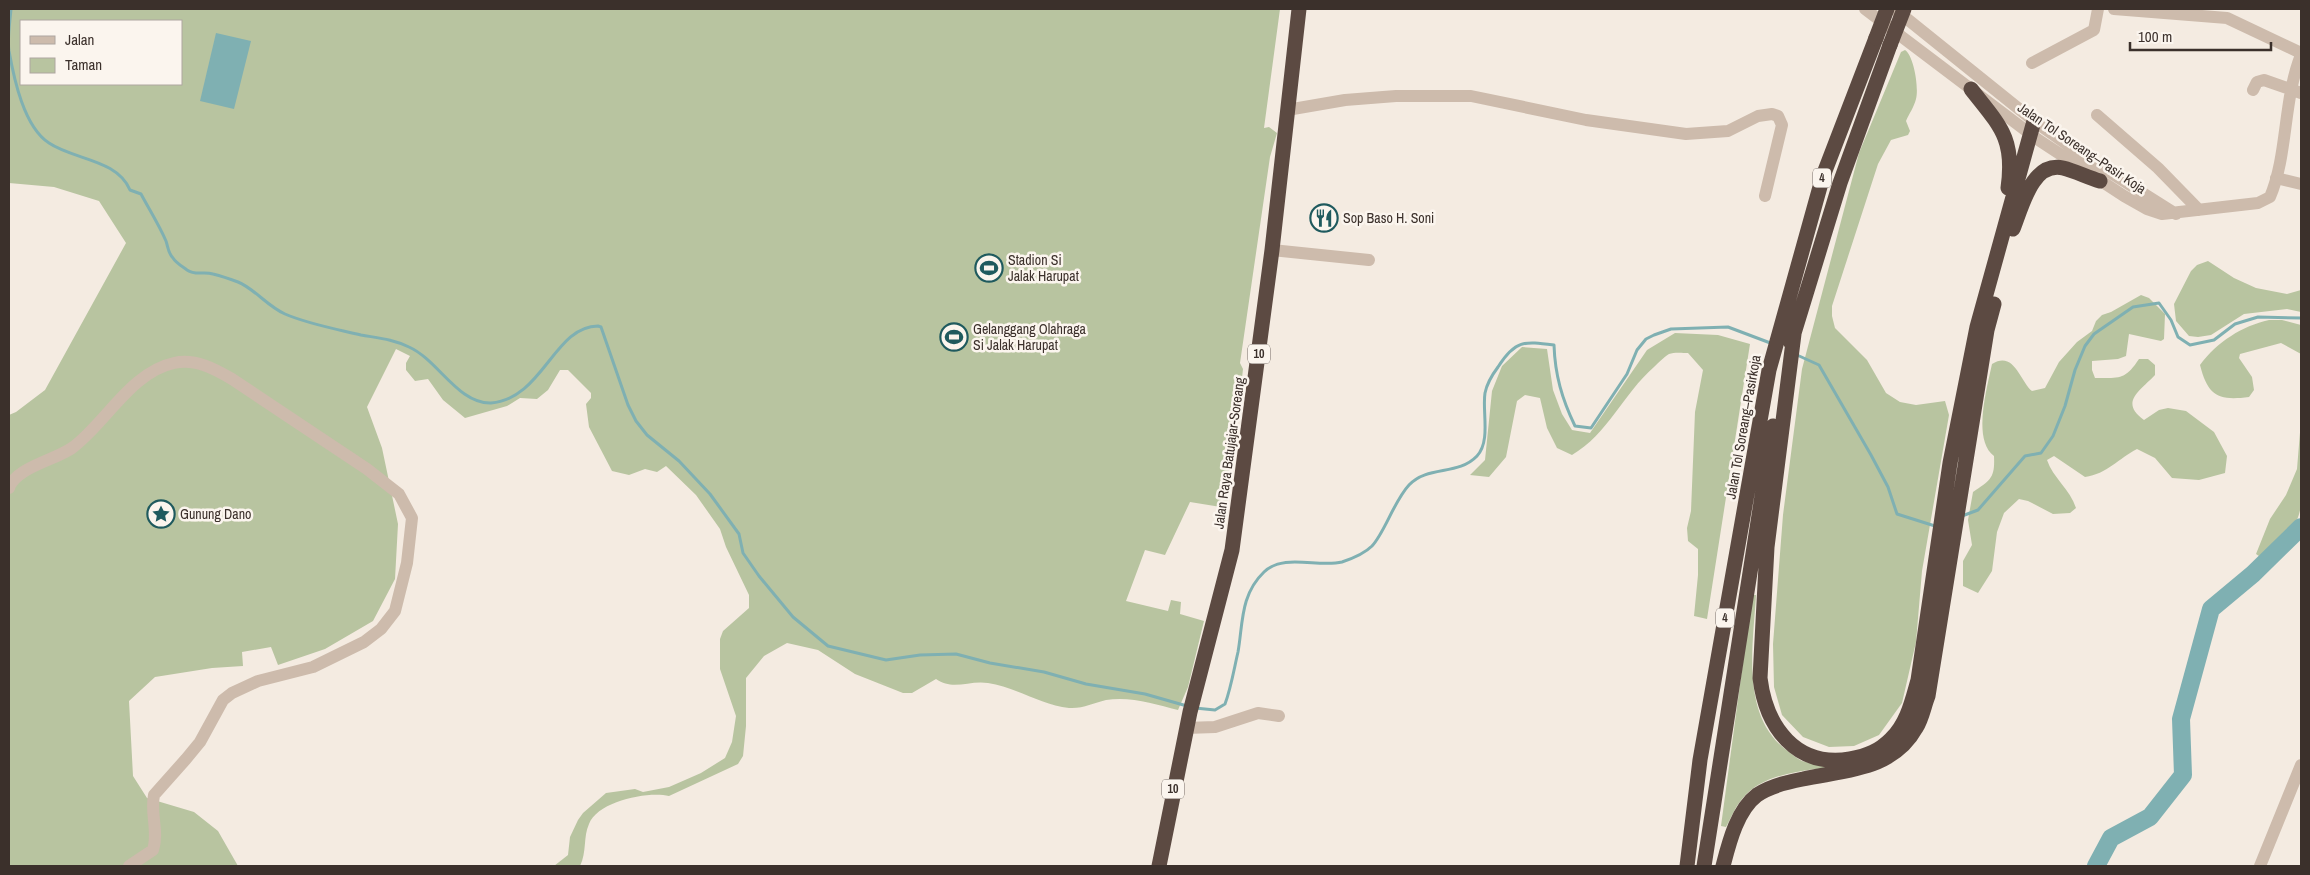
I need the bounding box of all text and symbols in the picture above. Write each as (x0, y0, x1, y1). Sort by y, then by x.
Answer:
legend (20, 20, 182, 85)
scale bar (2130, 20, 2271, 52)
text: 100 m (2138, 26, 2172, 47)
text: Jalan (65, 29, 94, 50)
text: Taman (65, 54, 102, 75)
street label: Jalan Tol Soreang–Pasir Koja (2014, 98, 2150, 198)
road number: 4 (1813, 168, 1831, 188)
restaurant icon: Sop Baso H. Soni (1309, 203, 1339, 233)
place label: Sop Baso H. Soni (1343, 209, 1434, 227)
place label: Stadion Si Jalak Harupat (1008, 251, 1079, 285)
sports icon: Stadion Si Jalak Harupat (974, 253, 1004, 283)
place label: Gelanggang Olahraga Si Jalak Harupat (973, 320, 1087, 354)
sports icon: Gelanggang Olahraga Si Jalak Harupat (939, 322, 969, 352)
road number: 10 (1248, 344, 1270, 364)
street label: Jalan Tol Soreang–Pasirkoja (1721, 353, 1765, 500)
street label: Jalan Raya Batujajar-Soreang (1209, 375, 1249, 530)
place icon: Gunung Dano (146, 499, 176, 529)
place label: Gunung Dano (180, 505, 251, 523)
road number: 4 (1716, 608, 1734, 628)
road number: 10 (1162, 780, 1184, 799)

